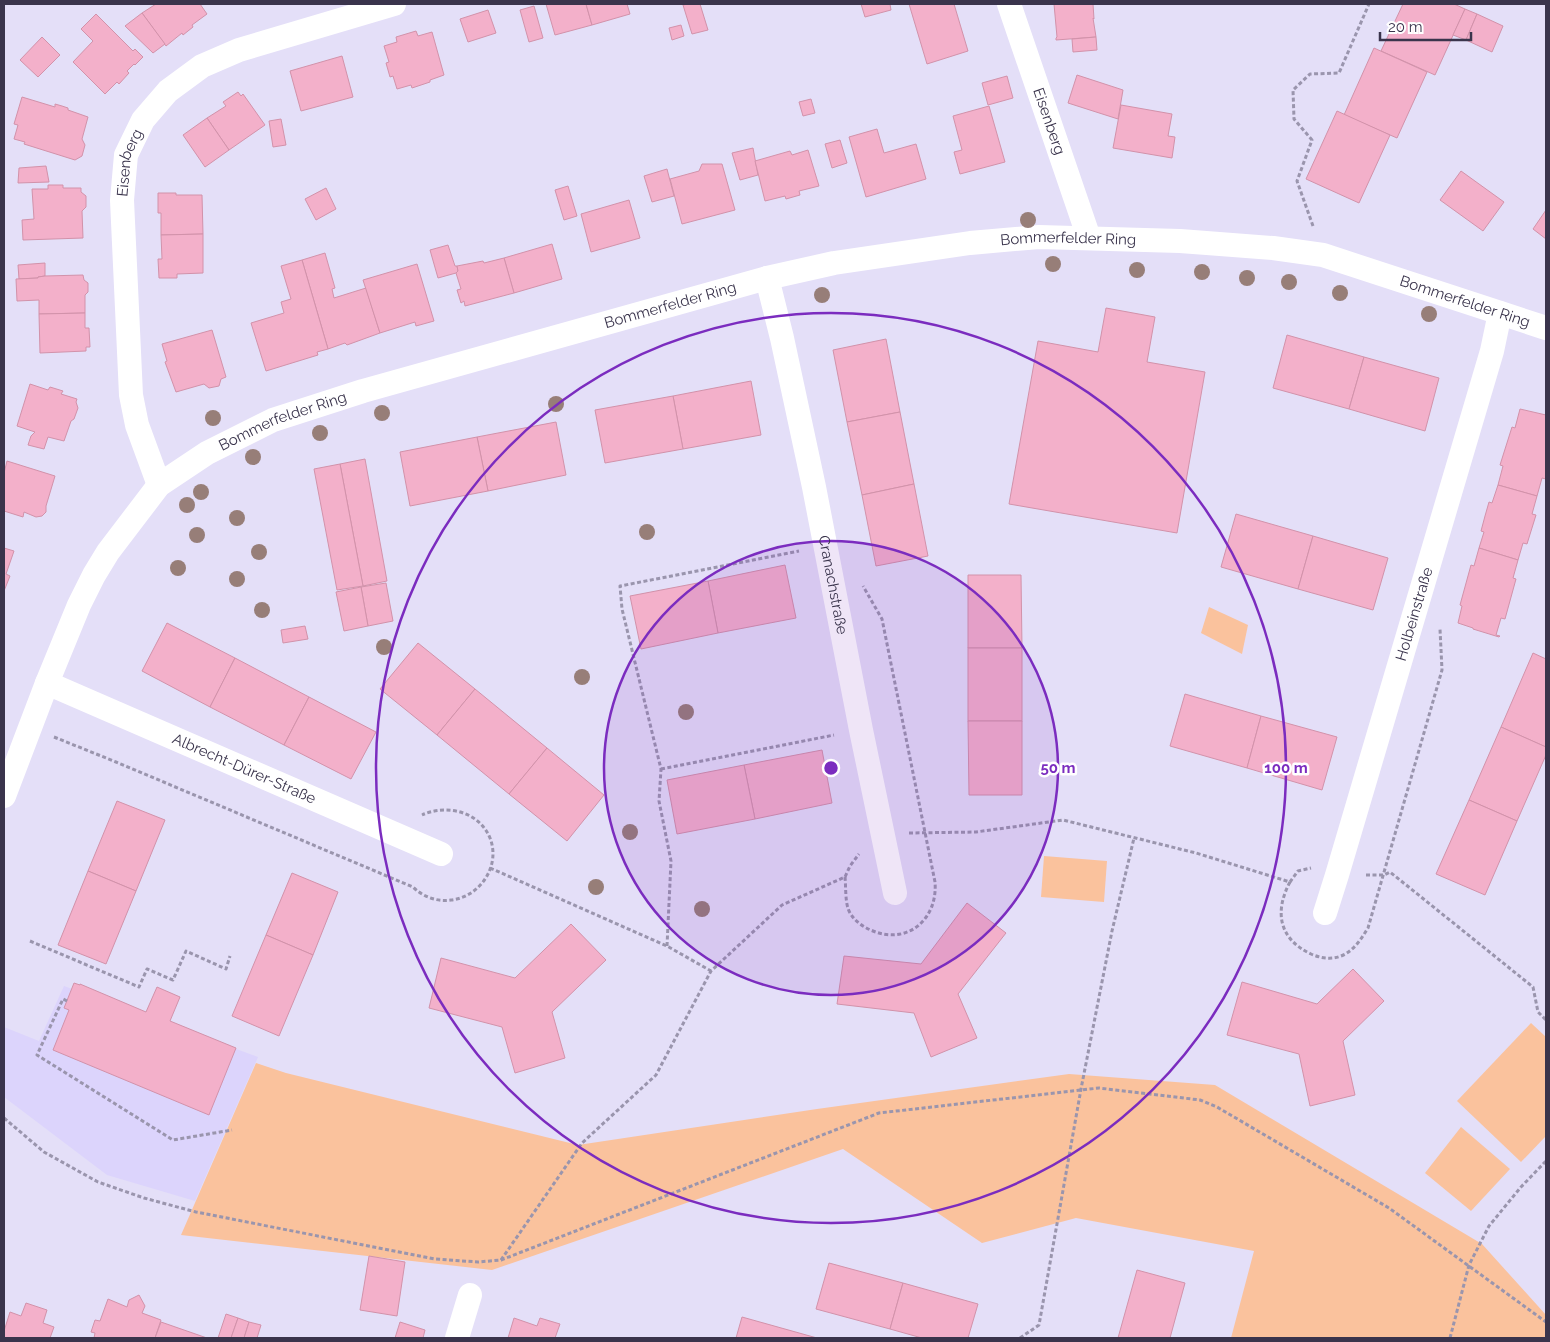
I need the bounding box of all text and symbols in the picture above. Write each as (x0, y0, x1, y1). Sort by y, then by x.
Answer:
scale bar (1380, 10, 1471, 42)
text: 20 m (1388, 18, 1423, 36)
street label: Eisenberg (1029, 85, 1069, 157)
street label: Eisenberg (113, 126, 146, 197)
street label: Bommerfelder Ring (999, 228, 1137, 249)
street label: Bommerfelder Ring (1397, 272, 1532, 331)
street label: Bommerfelder Ring (602, 278, 738, 332)
street label: Bommerfelder Ring (216, 388, 349, 455)
street label: Cranachstraße (815, 534, 851, 636)
street label: Holbeinstraße (1392, 565, 1437, 663)
street label: Albrecht-Dürer-Straße (170, 730, 319, 808)
centre of rings (822, 759, 840, 777)
text: 50 m (1040, 759, 1076, 777)
text: 100 m (1264, 759, 1308, 777)

